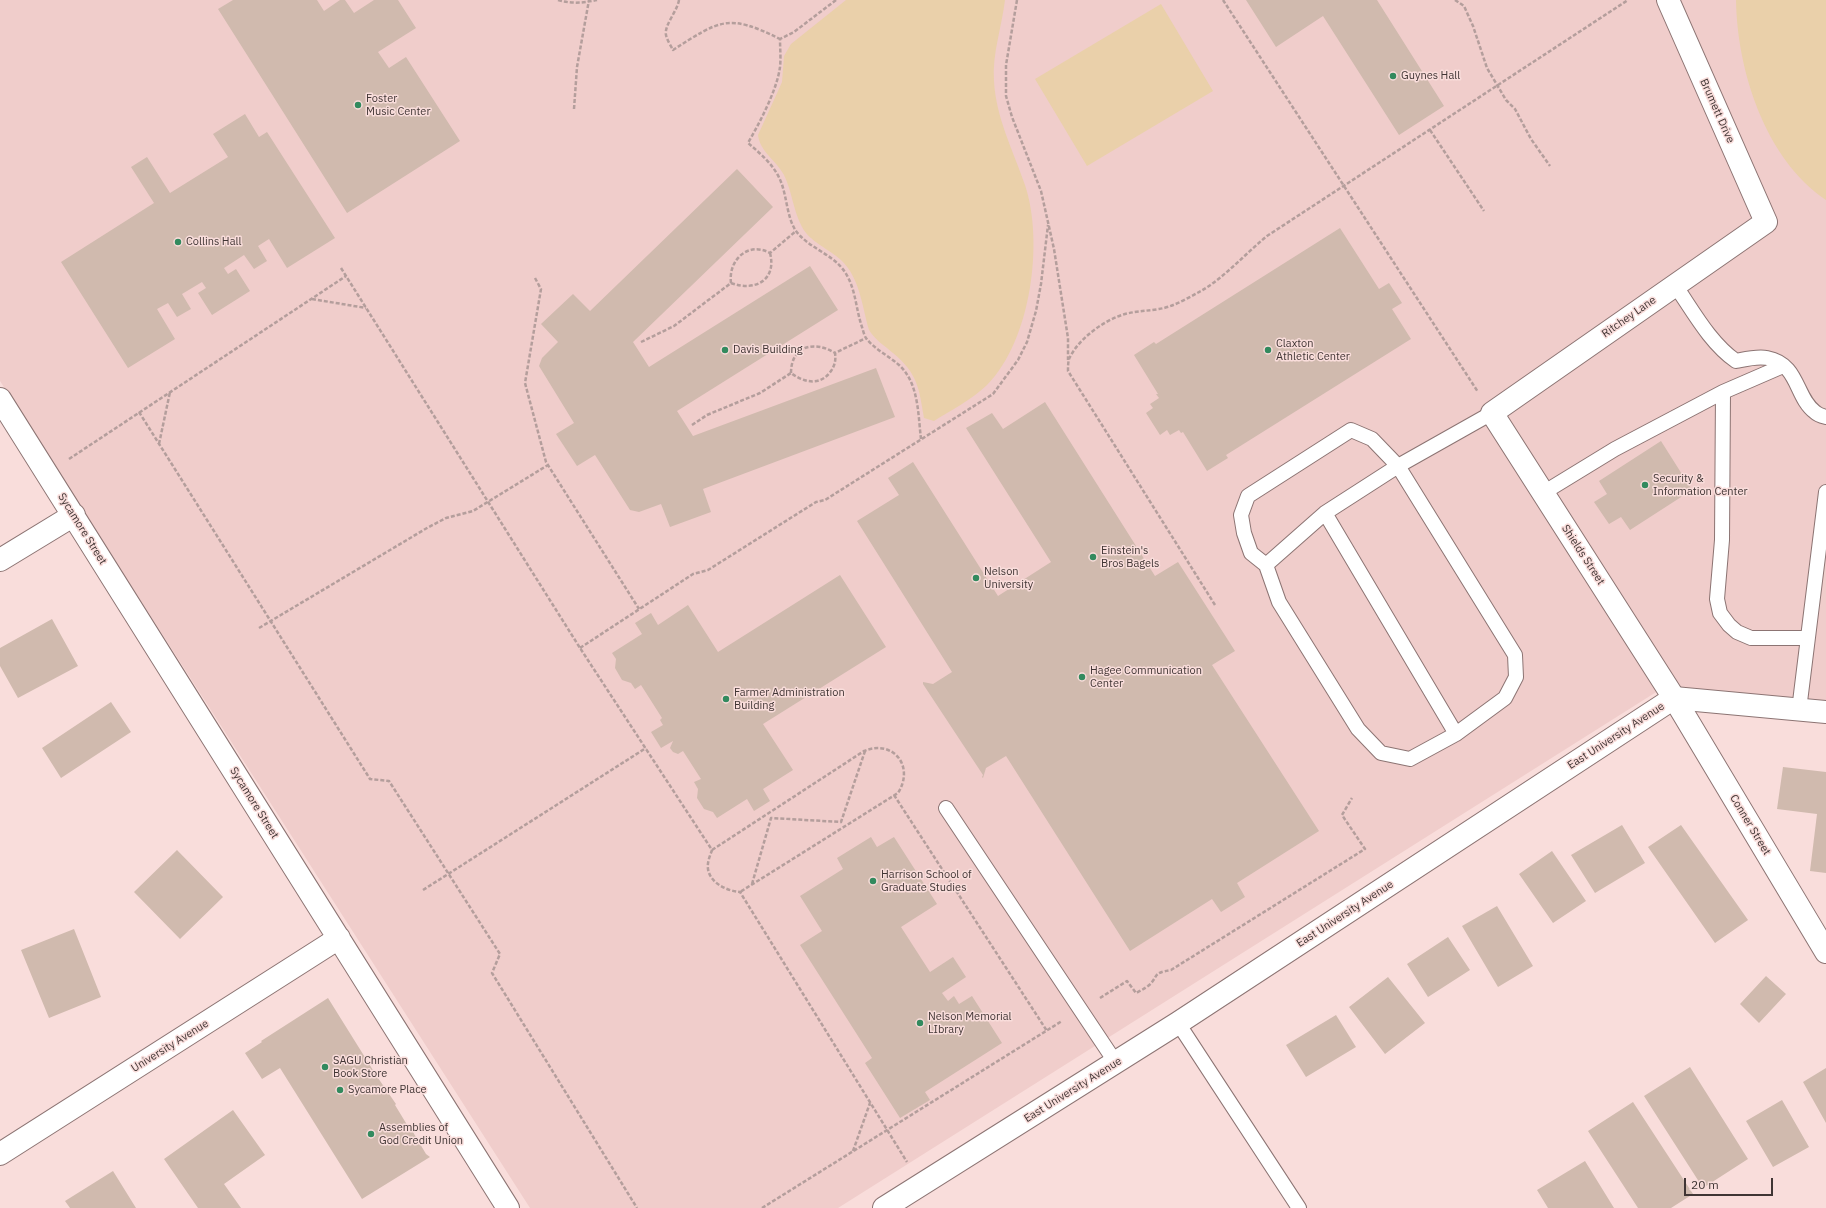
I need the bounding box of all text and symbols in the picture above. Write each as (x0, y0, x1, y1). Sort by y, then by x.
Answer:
place label: Guynes Hall (1401, 69, 1460, 83)
marker: Guynes Hall (1388, 71, 1398, 81)
street label: Brumett Drive (1697, 77, 1737, 145)
place label: Foster Music Center (366, 92, 430, 118)
marker: Foster Music Center (353, 100, 363, 110)
place label: Collins Hall (186, 235, 241, 249)
marker: Collins Hall (173, 237, 183, 247)
street label: Ritchey Lane (1599, 293, 1659, 341)
place label: Claxton Athletic Center (1276, 337, 1350, 363)
place label: Davis Building (733, 343, 803, 357)
marker: Davis Building (720, 345, 730, 355)
marker: Claxton Athletic Center (1263, 345, 1273, 355)
place label: Security & Information Center (1653, 472, 1747, 498)
marker: Security & Information Center (1640, 480, 1650, 490)
street label: Sycamore Street (55, 491, 109, 567)
street label: Shields Street (1559, 523, 1607, 587)
place label: Einstein's Bros Bagels (1101, 544, 1159, 570)
marker: Einstein's Bros Bagels (1088, 552, 1098, 562)
place label: Nelson University (984, 565, 1033, 591)
marker: Nelson University (971, 573, 981, 583)
place label: Hagee Communication Center (1090, 664, 1202, 690)
marker: Hagee Communication Center (1077, 672, 1087, 682)
place label: Farmer Administration Building (734, 686, 845, 712)
marker: Farmer Administration Building (721, 694, 731, 704)
street label: East University Avenue (1565, 700, 1667, 772)
street label: Sycamore Street (227, 765, 281, 841)
street label: Conner Street (1727, 792, 1773, 858)
place label: Harrison School of Graduate Studies (881, 868, 972, 894)
marker: Harrison School of Graduate Studies (868, 876, 878, 886)
street label: East University Avenue (1294, 878, 1396, 950)
place label: Nelson Memorial LIbrary (928, 1010, 1012, 1036)
street label: University Avenue (129, 1017, 211, 1075)
marker: Nelson Memorial LIbrary (915, 1018, 925, 1028)
place label: SAGU Christian Book Store (333, 1054, 408, 1080)
street label: East University Avenue (1022, 1055, 1124, 1125)
marker: SAGU Christian Book Store (320, 1062, 330, 1072)
place label: Sycamore Place (348, 1083, 427, 1097)
marker: Sycamore Place (335, 1085, 345, 1095)
place label: Assemblies of God Credit Union (379, 1121, 463, 1147)
marker: Assemblies of God Credit Union (366, 1129, 376, 1139)
scale bar (1686, 1170, 1775, 1196)
text: 20 m (1691, 1177, 1719, 1192)

